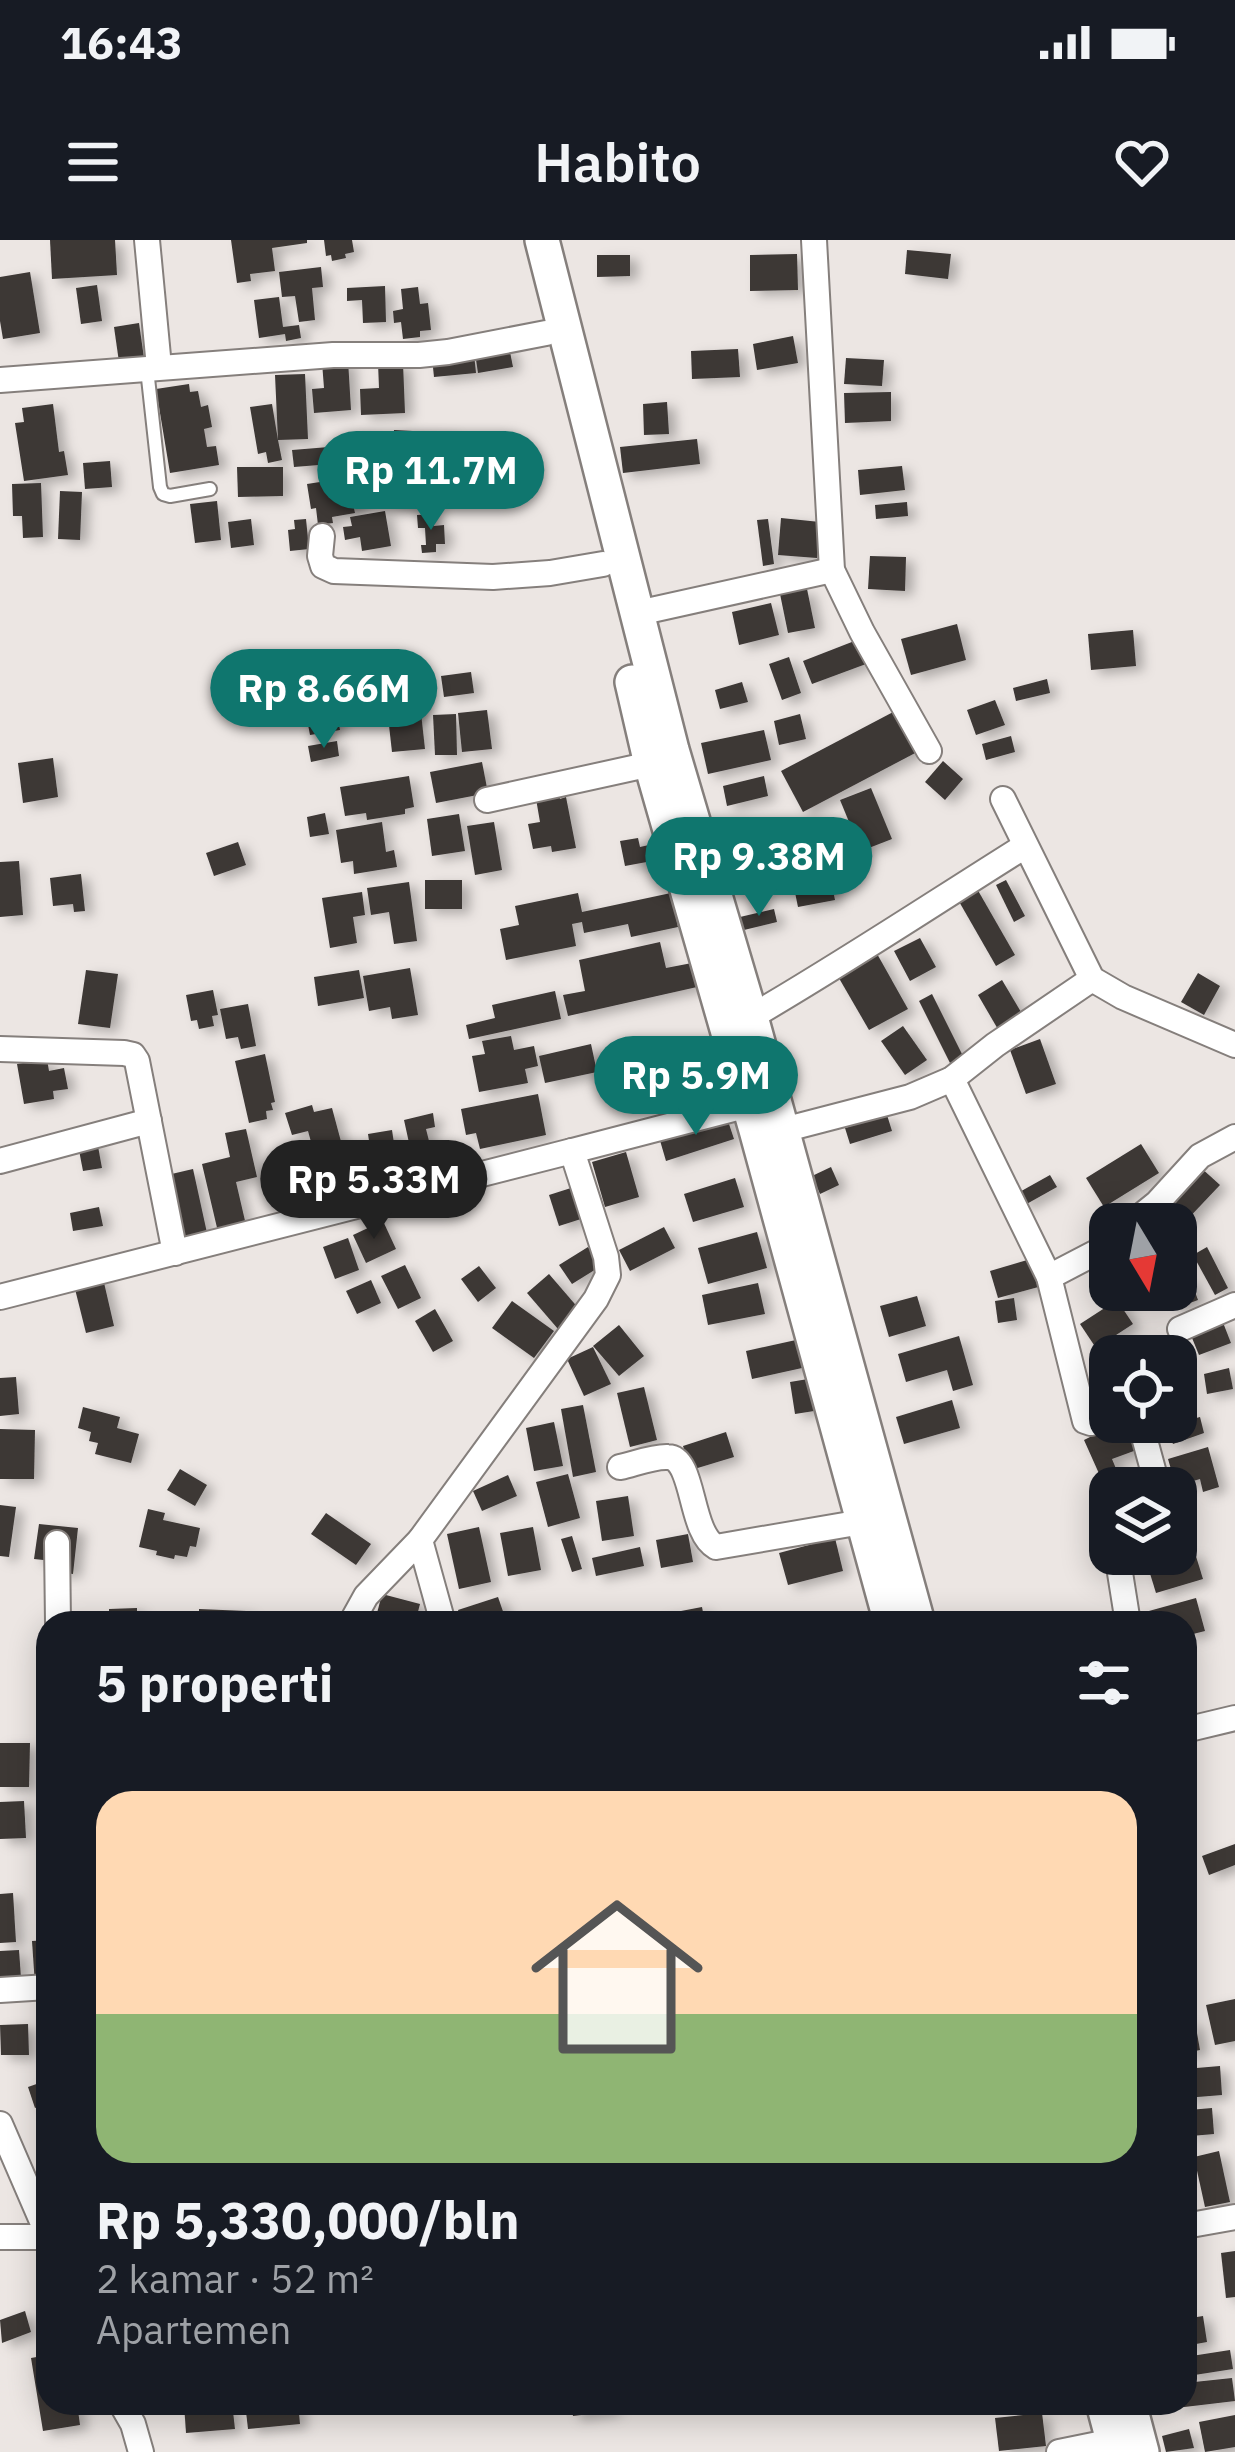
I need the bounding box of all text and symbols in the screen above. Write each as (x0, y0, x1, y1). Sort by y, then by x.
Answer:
text: 16:43 (60, 13, 183, 71)
text: Habito (534, 127, 701, 197)
icon: menu (60, 129, 126, 195)
icon: heart (1109, 129, 1175, 195)
pin: Rp 11.7M (307, 431, 555, 533)
text: Rp 11.7M (344, 444, 518, 495)
pin: Rp 8.66M (200, 649, 448, 751)
text: Rp 8.66M (237, 662, 411, 713)
pin: Rp 9.38M (635, 817, 883, 919)
text: Rp 9.38M (672, 830, 846, 881)
pin: Rp 5.9M (585, 1036, 807, 1138)
text: Rp 5.9M (621, 1049, 771, 1100)
pin: Rp 5.33M (250, 1140, 498, 1242)
text: Rp 5.33M (287, 1153, 461, 1204)
north arrow (1089, 1203, 1197, 1311)
map controls (1089, 1203, 1197, 1575)
button: locate (1089, 1335, 1197, 1443)
button: layers (1089, 1467, 1197, 1575)
text: 5 properti (96, 1650, 333, 1716)
icon: filters (1071, 1650, 1137, 1716)
icon: home (509, 1869, 725, 2085)
text: Rp 5,330,000/bln (96, 2187, 520, 2253)
text: 2 kamar · 52 m² (96, 2253, 374, 2304)
text: Apartemen (96, 2304, 291, 2355)

